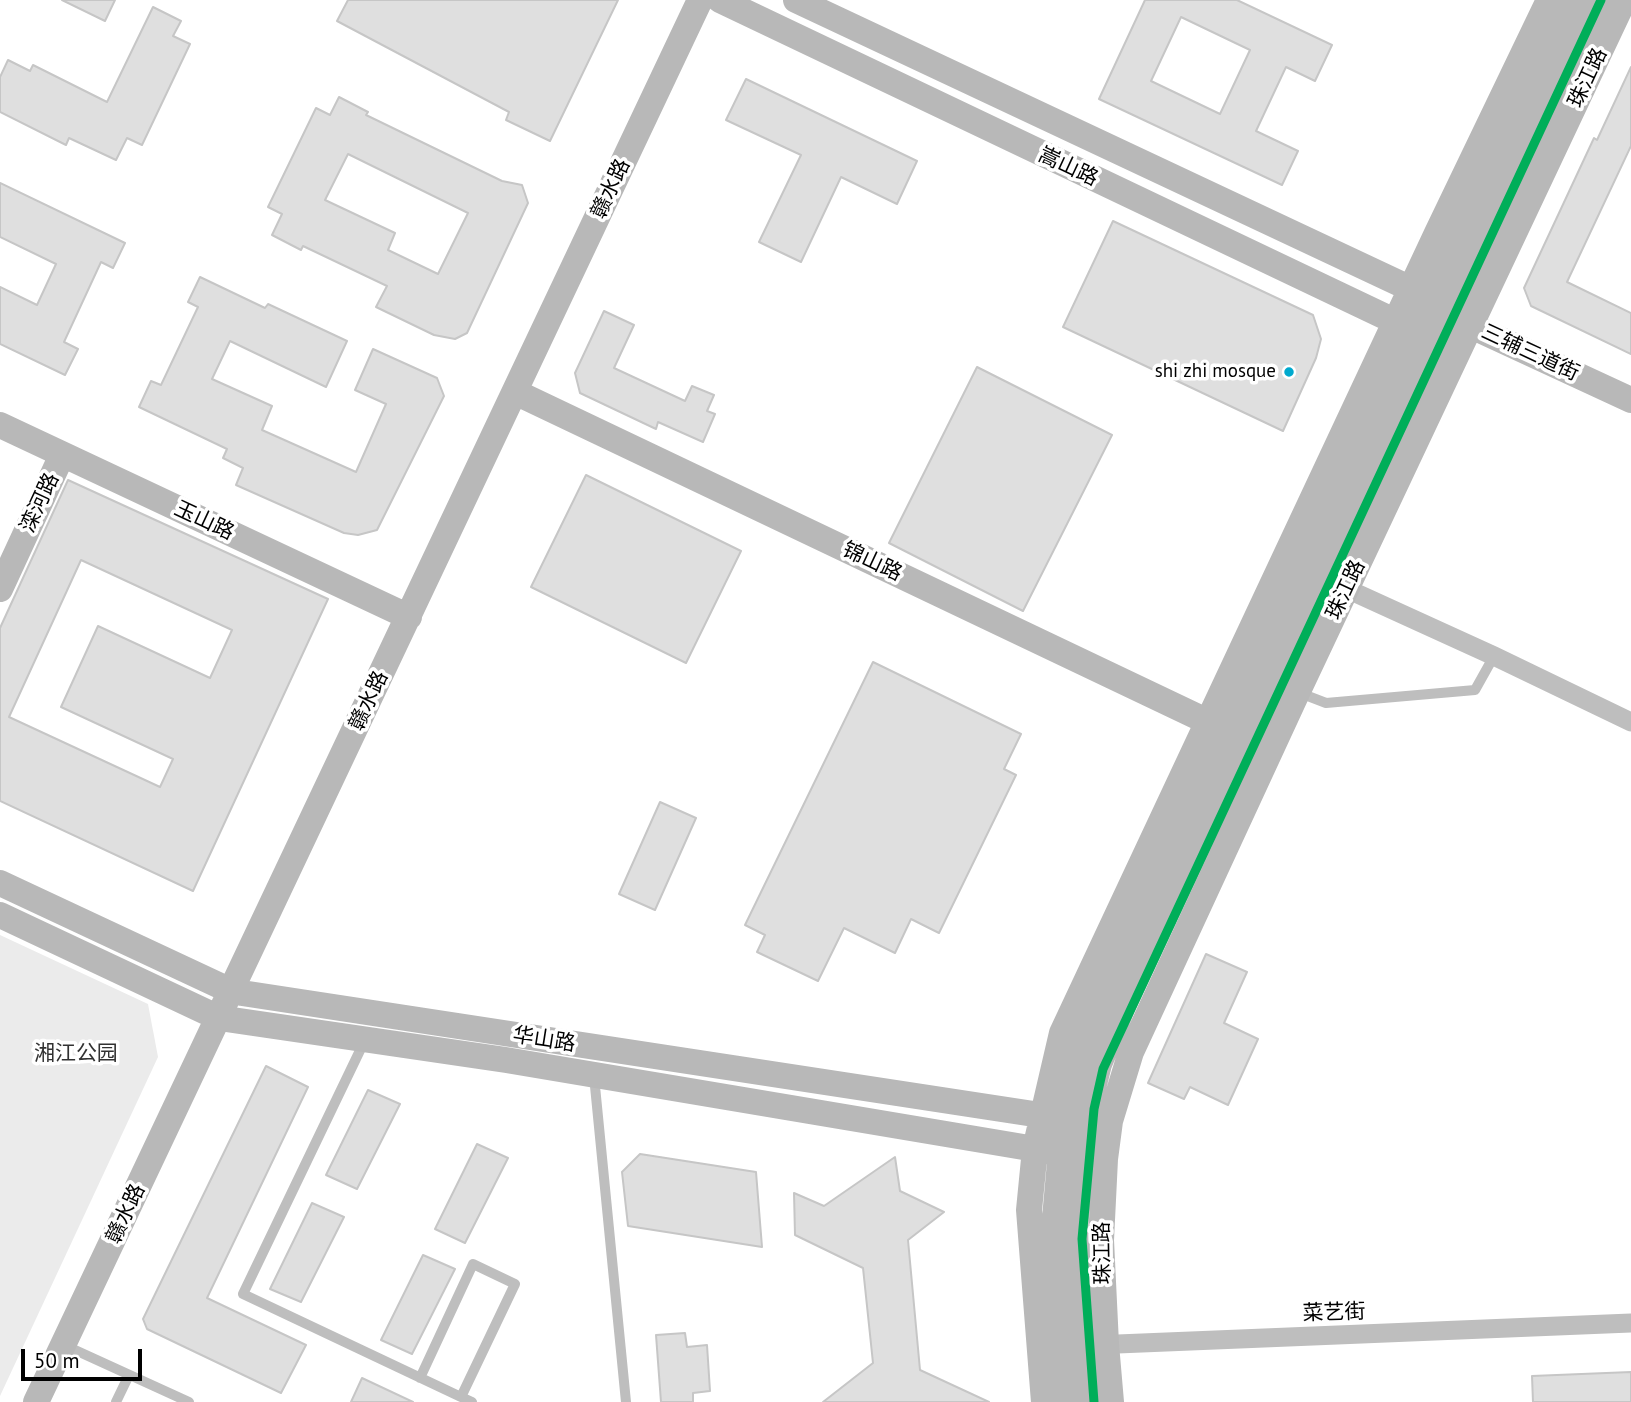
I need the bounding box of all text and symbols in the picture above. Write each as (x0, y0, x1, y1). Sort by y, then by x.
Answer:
street label: 珠江路 (1563, 44, 1613, 112)
street label: 嵩山路 (1034, 142, 1102, 192)
street label: 赣水路 (586, 155, 636, 223)
street label: 三辅三道街 (1477, 319, 1583, 387)
place label: shi zhi mosque (1155, 361, 1276, 383)
marker: shi zhi mosque (1282, 365, 1296, 379)
street label: 滦河路 (15, 469, 65, 537)
street label: 玉山路 (170, 496, 238, 546)
street label: 锦山路 (838, 537, 906, 587)
street label: 珠江路 (1321, 556, 1371, 624)
street label: 赣水路 (344, 667, 394, 735)
street label: 华山路 (511, 1023, 577, 1057)
park label: 湘江公园 (34, 1041, 118, 1067)
street label: 赣水路 (101, 1180, 151, 1248)
street label: 珠江路 (1090, 1221, 1116, 1285)
street label: 菜艺街 (1302, 1299, 1366, 1327)
scale bar (24, 1336, 145, 1380)
text: 50 m (34, 1347, 80, 1374)

